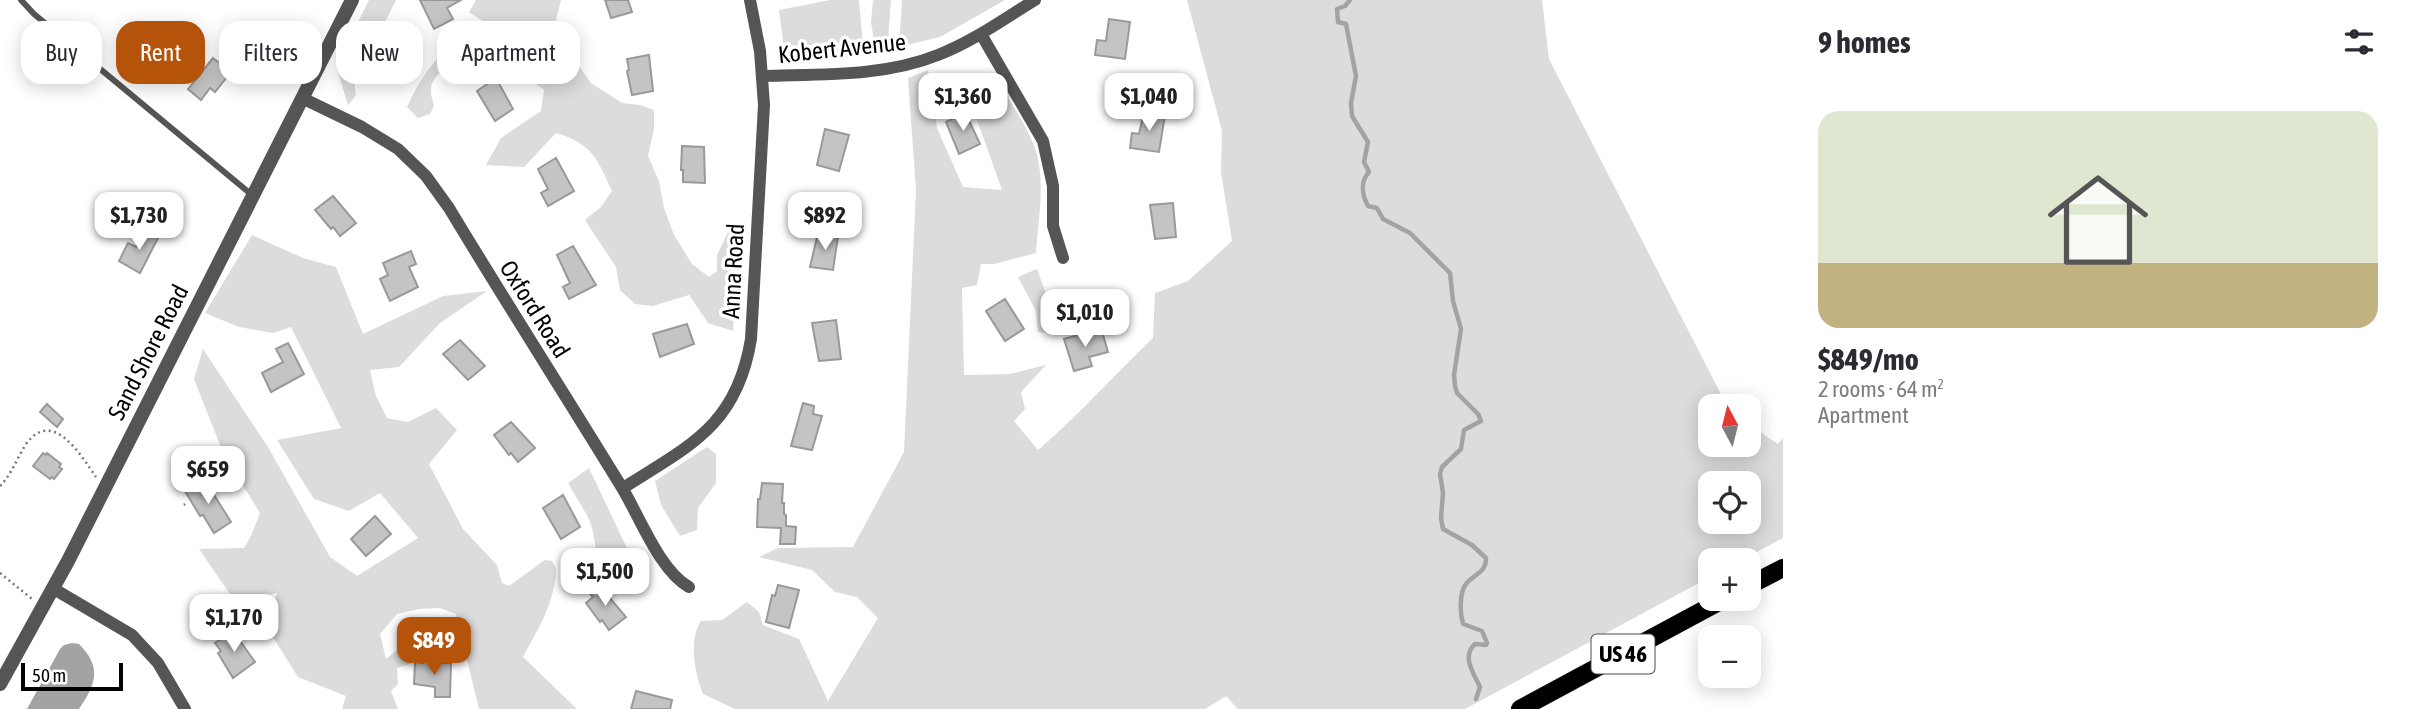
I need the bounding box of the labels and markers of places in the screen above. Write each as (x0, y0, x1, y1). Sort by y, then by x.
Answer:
pin: $1,360 (906, 74, 1020, 133)
pin: $1,040 (1092, 74, 1206, 133)
pin: $1,730 (82, 192, 196, 252)
pin: $892 (784, 192, 866, 252)
pin: $1,010 (1028, 290, 1142, 349)
pin: $659 (167, 447, 249, 506)
pin: $1,500 (548, 548, 662, 608)
pin: $1,170 (177, 594, 291, 654)
pin: $849 (393, 618, 475, 677)

